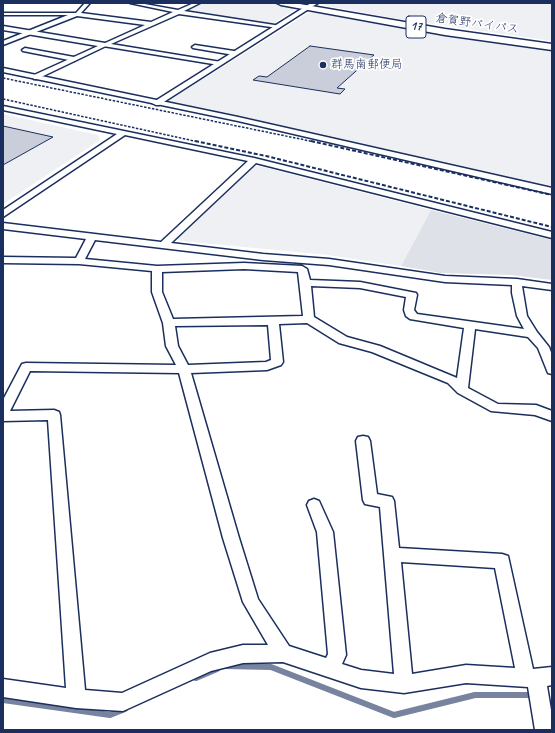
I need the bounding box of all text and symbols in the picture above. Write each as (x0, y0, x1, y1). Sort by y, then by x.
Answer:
street label: 倉賀野バイパス (434, 11, 520, 37)
road number: 17 (406, 16, 426, 38)
place label: 群馬南郵便局 (331, 58, 403, 72)
marker: 群馬南郵便局 (318, 60, 328, 70)

